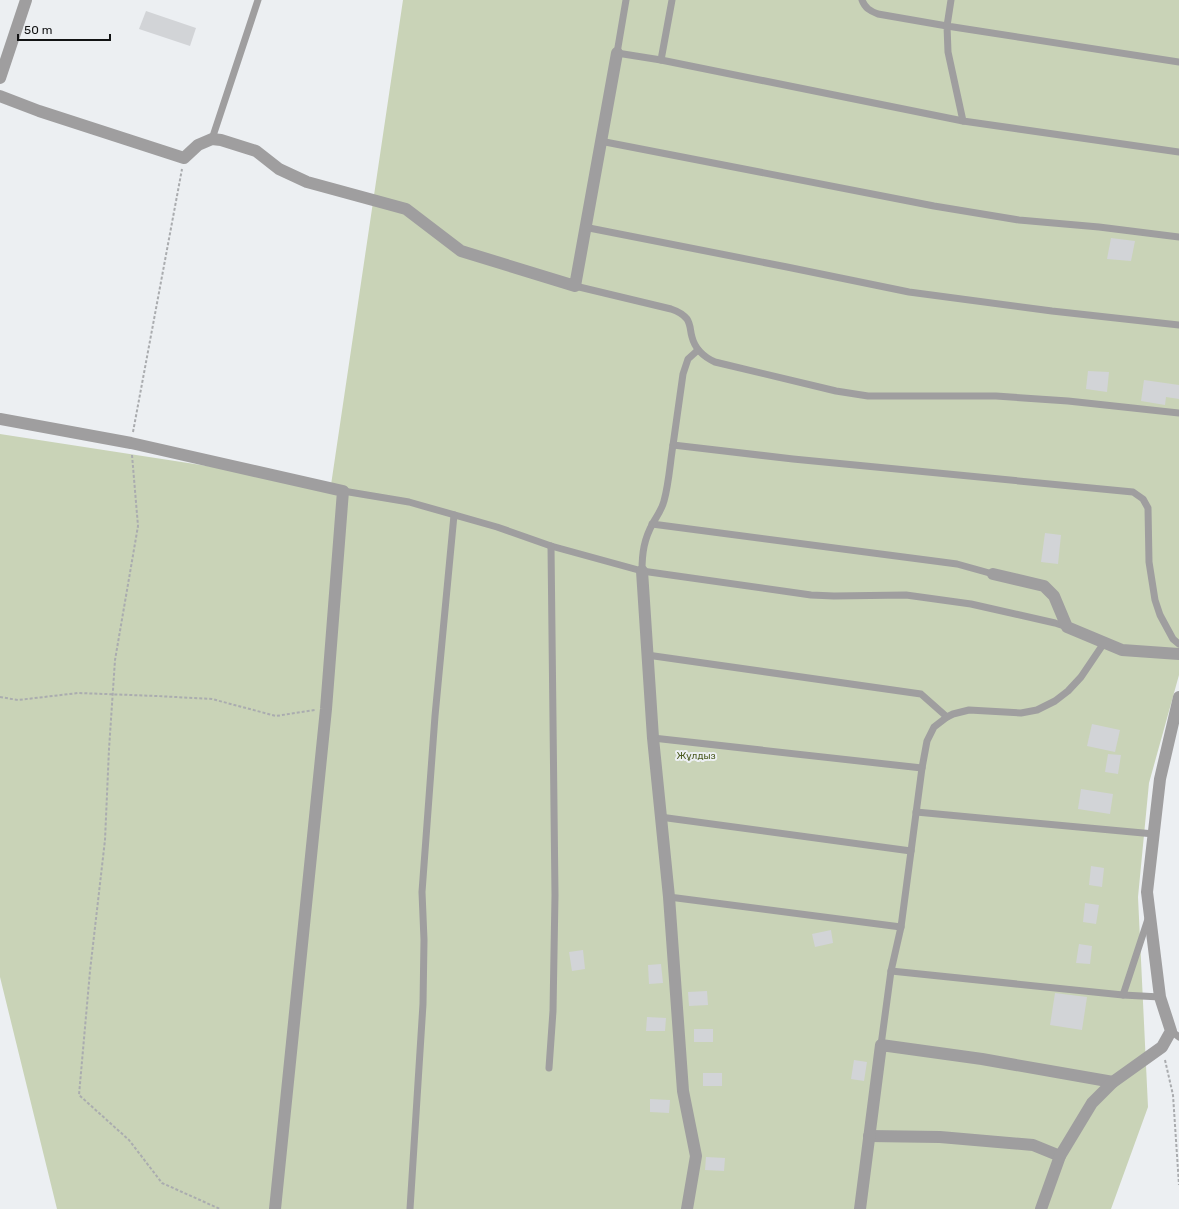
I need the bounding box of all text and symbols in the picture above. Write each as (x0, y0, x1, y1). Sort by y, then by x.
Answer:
scale bar (18, 16, 110, 42)
text: 50 m (24, 23, 52, 37)
park label: Жұлдыз (676, 750, 716, 762)

